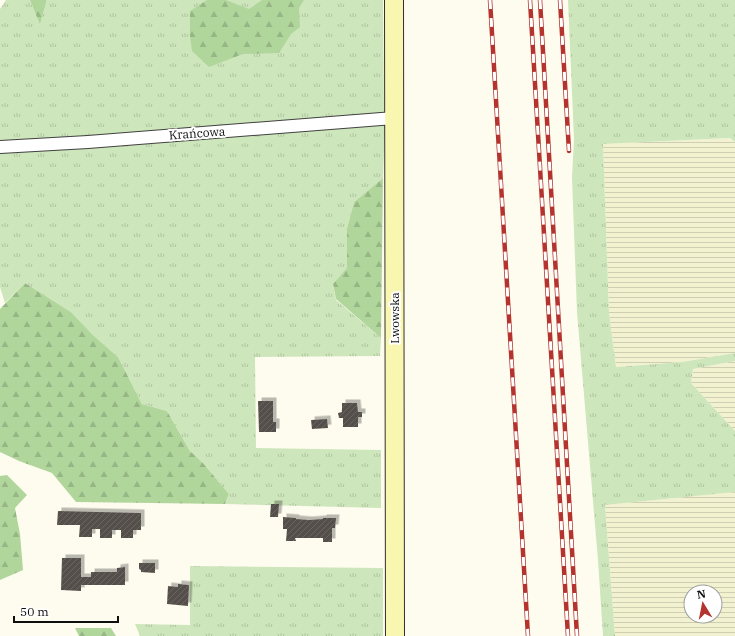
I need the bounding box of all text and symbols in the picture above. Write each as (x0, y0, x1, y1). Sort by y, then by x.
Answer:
street label: Krańcowa (168, 124, 226, 142)
street label: Lwowska (387, 292, 402, 344)
north arrow (683, 584, 723, 624)
text: N (696, 586, 707, 602)
scale bar (14, 598, 118, 624)
text: 50 m (20, 604, 49, 619)

